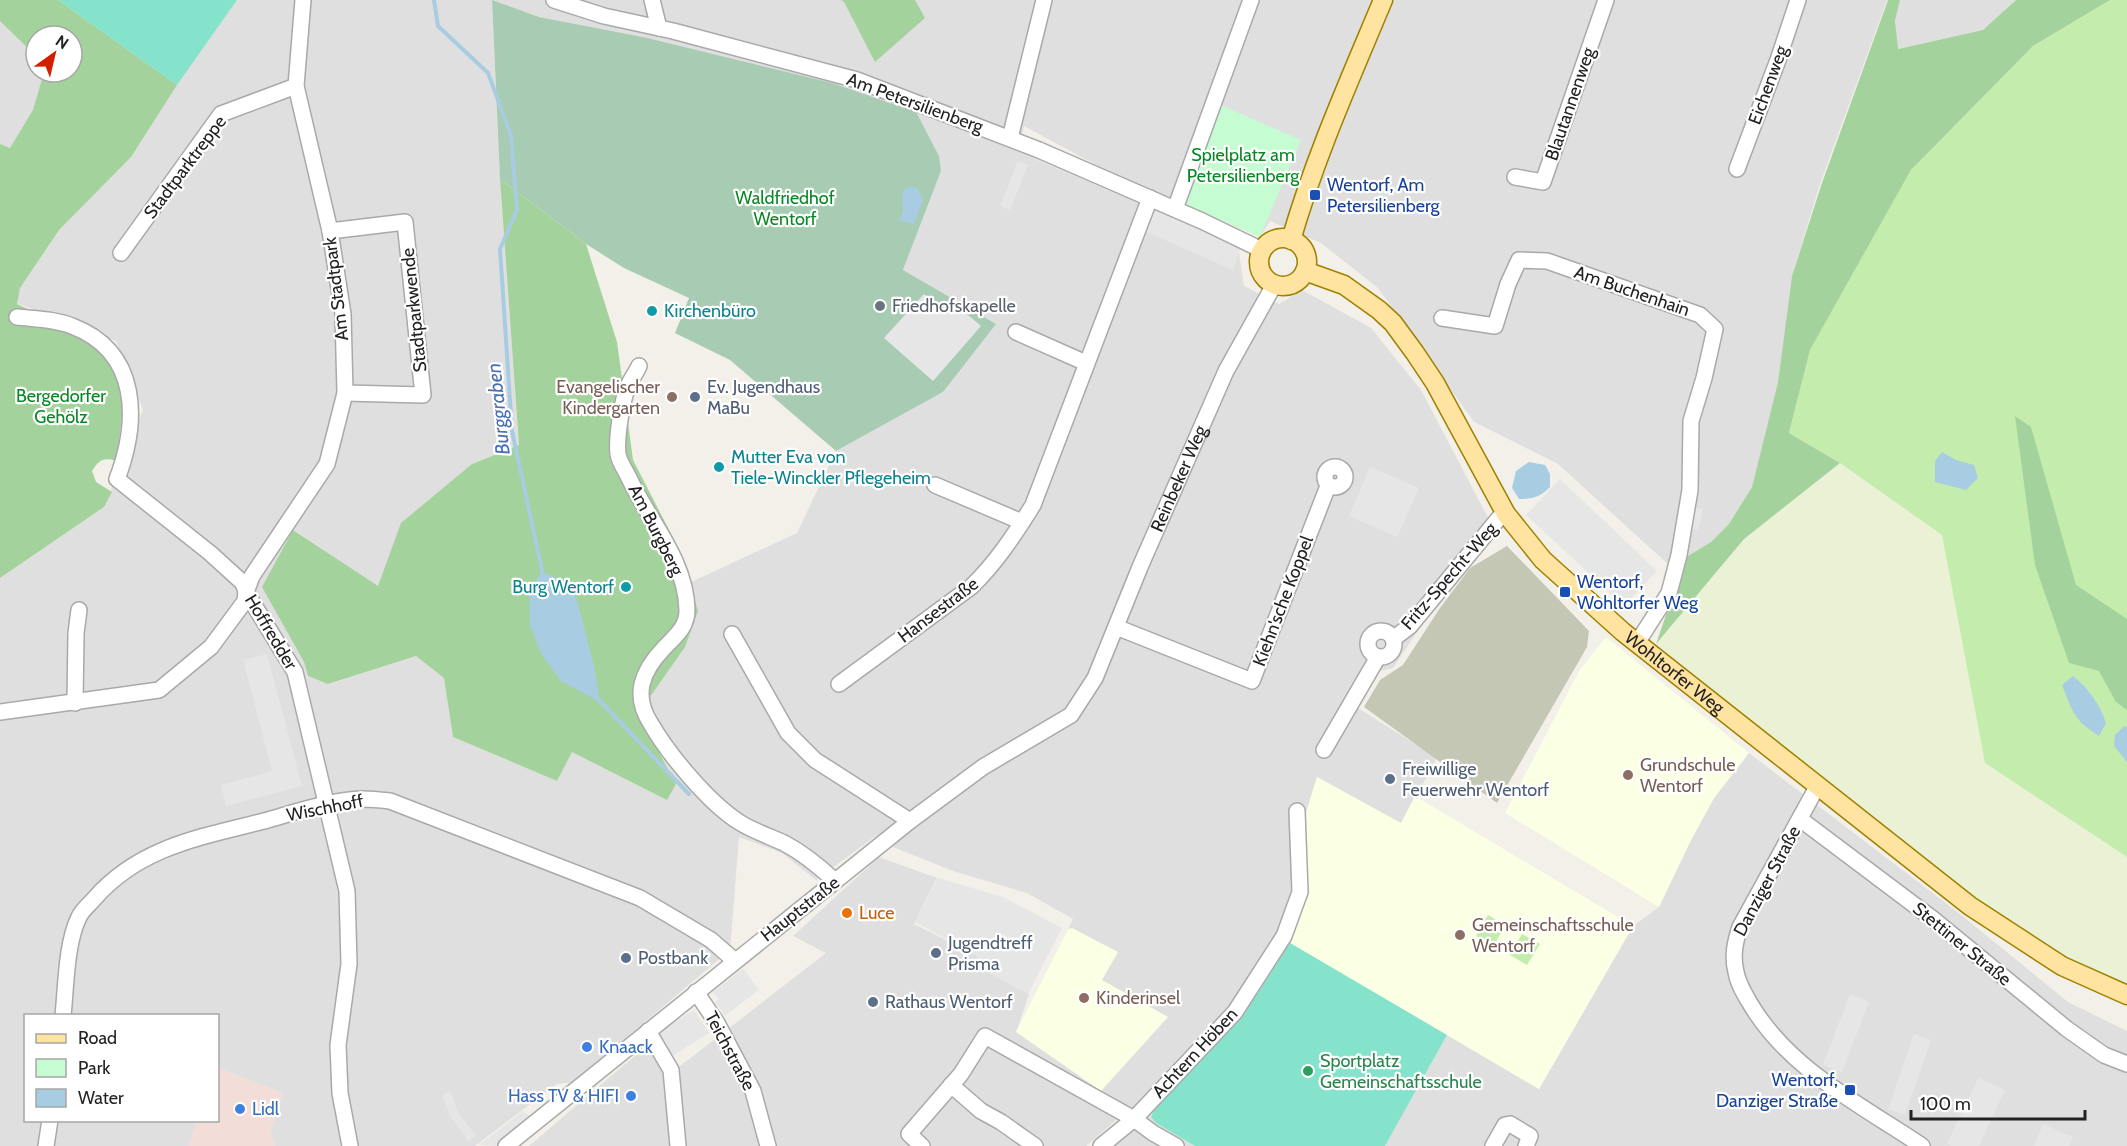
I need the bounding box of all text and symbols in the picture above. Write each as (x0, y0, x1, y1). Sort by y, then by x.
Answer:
north arrow (24, 24, 84, 84)
text: N (52, 31, 72, 53)
street label: Eichenweg (1744, 42, 1793, 127)
street label: Blautannenweg (1540, 44, 1600, 163)
street label: Am Petersilienberg (844, 68, 987, 138)
street label: Stadtparktreppe (139, 111, 231, 223)
park label: Spielplatz am Petersilienberg (1187, 144, 1300, 187)
place label: Wentorf, Am Petersilienberg (1327, 174, 1441, 217)
park label: Waldfriedhof Wentorf (735, 187, 835, 230)
marker: Wentorf, Am Petersilienberg (1308, 188, 1322, 202)
street label: Am Stadtpark (319, 235, 353, 342)
street label: Stadtparkwende (397, 247, 431, 373)
street label: Am Buchenhain (1571, 261, 1693, 321)
place label: Friedhofskapelle (892, 295, 1016, 317)
marker: Friedhofskapelle (873, 299, 887, 313)
place label: Kirchenbüro (664, 300, 756, 322)
marker: Kirchenbüro (645, 304, 659, 318)
water label: Burggraben (481, 362, 515, 456)
place label: Evangelischer Kindergarten (556, 376, 660, 419)
place label: Ev. Jugendhaus MaBu (707, 376, 820, 419)
park label: Bergedorfer Gehölz (16, 385, 106, 428)
marker: Evangelischer Kindergarten (665, 390, 679, 404)
marker: Ev. Jugendhaus MaBu (688, 390, 702, 404)
street label: Reinbeker Weg (1146, 421, 1212, 535)
place label: Mutter Eva von Tiele-Winckler Pflegeheim (731, 446, 931, 489)
marker: Mutter Eva von Tiele-Winckler Pflegeheim (712, 460, 726, 474)
street label: Am Burgberg (624, 481, 689, 580)
street label: Fritz-Specht-Weg (1396, 517, 1502, 634)
street label: Kiehn'sche Koppel (1248, 532, 1318, 669)
place label: Wentorf, Wohltorfer Weg (1577, 571, 1699, 614)
street label: Hansestraße (893, 573, 983, 647)
place label: Burg Wentorf (512, 576, 614, 598)
marker: Burg Wentorf (619, 580, 633, 594)
marker: Wentorf, Wohltorfer Weg (1558, 585, 1572, 599)
street label: Hoffredder (240, 590, 302, 674)
street label: Wohltorfer Weg (1620, 626, 1730, 719)
place label: Grundschule Wentorf (1640, 754, 1735, 797)
place label: Freiwillige Feuerwehr Wentorf (1402, 758, 1549, 801)
marker: Grundschule Wentorf (1621, 768, 1635, 782)
marker: Freiwillige Feuerwehr Wentorf (1383, 772, 1397, 786)
street label: Wischhoff (285, 790, 365, 826)
street label: Danziger Straße (1729, 822, 1805, 940)
street label: Hauptstraße (756, 871, 844, 947)
street label: Stettiner Straße (1908, 898, 2016, 990)
place label: Luce (859, 902, 895, 924)
marker: Luce (840, 906, 854, 920)
place label: Gemeinschaftsschule Wentorf (1472, 914, 1634, 957)
marker: Gemeinschaftsschule Wentorf (1453, 928, 1467, 942)
place label: Jugendtreff Prisma (947, 932, 1033, 975)
marker: Jugendtreff Prisma (929, 946, 943, 960)
place label: Postbank (638, 947, 709, 969)
marker: Postbank (619, 951, 633, 965)
place label: Kinderinsel (1096, 987, 1181, 1009)
place label: Rathaus Wentorf (885, 991, 1013, 1013)
marker: Kinderinsel (1077, 991, 1091, 1005)
marker: Rathaus Wentorf (866, 995, 880, 1009)
street label: Achtern Höben (1148, 1003, 1242, 1103)
street label: Teichstraße (700, 1008, 760, 1094)
legend (24, 1014, 219, 1122)
text: Road (78, 1027, 117, 1049)
place label: Knaack (599, 1036, 654, 1058)
marker: Knaack (580, 1040, 594, 1054)
place label: Sportplatz Gemeinschaftsschule (1320, 1050, 1482, 1093)
text: Park (78, 1057, 111, 1079)
marker: Sportplatz Gemeinschaftsschule (1301, 1064, 1315, 1078)
place label: Wentorf, Danziger Straße (1716, 1069, 1838, 1112)
marker: Wentorf, Danziger Straße (1843, 1083, 1857, 1097)
scale bar (1911, 1083, 2085, 1121)
place label: Hass TV & HIFI (508, 1085, 619, 1107)
text: Water (78, 1087, 124, 1109)
marker: Hass TV & HIFI (624, 1089, 638, 1103)
text: 100 m (1920, 1093, 1971, 1115)
place label: Lidl (252, 1098, 280, 1120)
marker: Lidl (233, 1102, 247, 1116)

